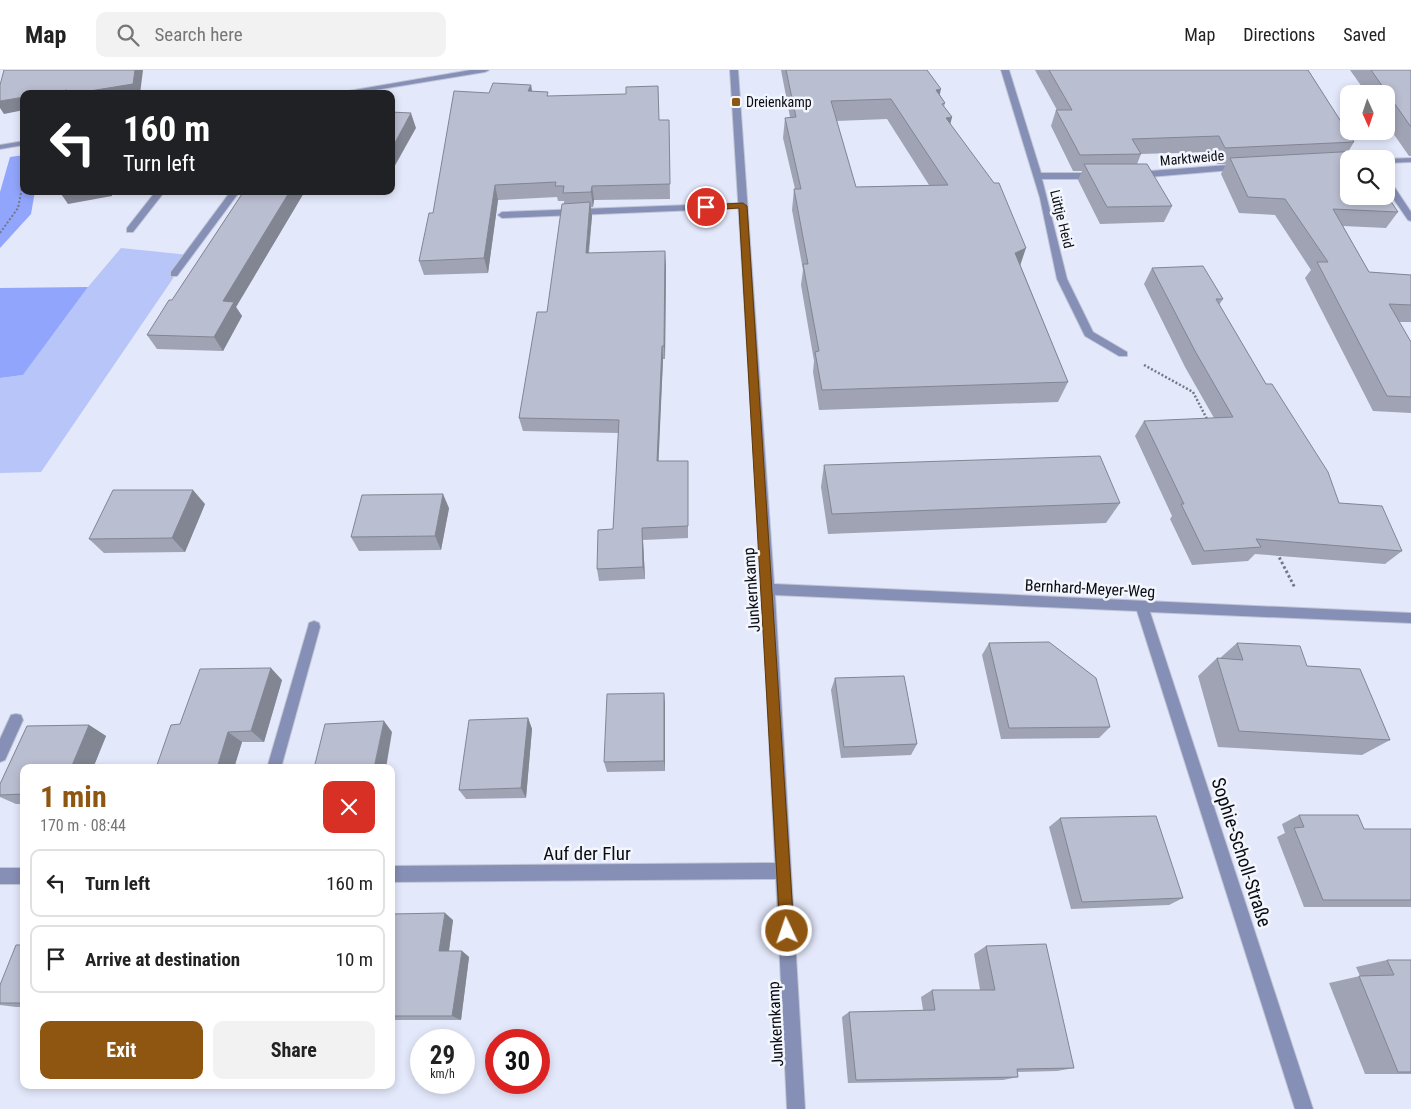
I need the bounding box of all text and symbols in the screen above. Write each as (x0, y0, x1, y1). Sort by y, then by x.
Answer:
search box (96, 12, 446, 57)
text: Map (25, 21, 66, 49)
icon: search (114, 21, 142, 49)
text: Search here (154, 23, 243, 46)
text: Map (1184, 24, 1215, 45)
text: Directions (1243, 24, 1315, 45)
text: Saved (1343, 24, 1386, 45)
north arrow (1340, 85, 1395, 140)
map controls (1340, 85, 1395, 205)
place label: Dreienkamp (746, 94, 812, 110)
marker: Dreienkamp (730, 96, 742, 108)
text: 160 m (123, 109, 210, 150)
icon: left (40, 110, 105, 175)
street label: Marktweide (1159, 147, 1225, 169)
button: search (1340, 150, 1395, 205)
text: Turn left (123, 151, 195, 176)
pin (685, 186, 727, 228)
street label: Lüttje Heid (1047, 188, 1077, 250)
icon: arrive (692, 193, 720, 221)
street label: Junkernkamp (739, 547, 764, 633)
street label: Bernhard-Meyer-Weg (1024, 576, 1156, 601)
street label: Sophie-Scholl-Straße (1207, 775, 1277, 930)
text: 1 min (40, 779, 107, 814)
button: close (323, 781, 375, 833)
text: 170 m · 08:44 (40, 816, 126, 835)
street label: Auf der Flur (543, 842, 631, 865)
icon: left (42, 869, 70, 897)
text: Turn left (85, 872, 150, 895)
text: 160 m (326, 872, 373, 895)
position arrow (760, 904, 812, 956)
icon: arrive (42, 945, 70, 973)
text: Arrive at destination (85, 948, 240, 971)
text: 10 m (336, 948, 373, 971)
street label: Junkernkamp (764, 981, 787, 1067)
button: Exit (40, 1021, 203, 1079)
button: Share (213, 1021, 375, 1079)
speed limit sign: 30 (485, 1029, 550, 1094)
text: 29 (430, 1041, 455, 1070)
text: km/h (430, 1067, 455, 1081)

